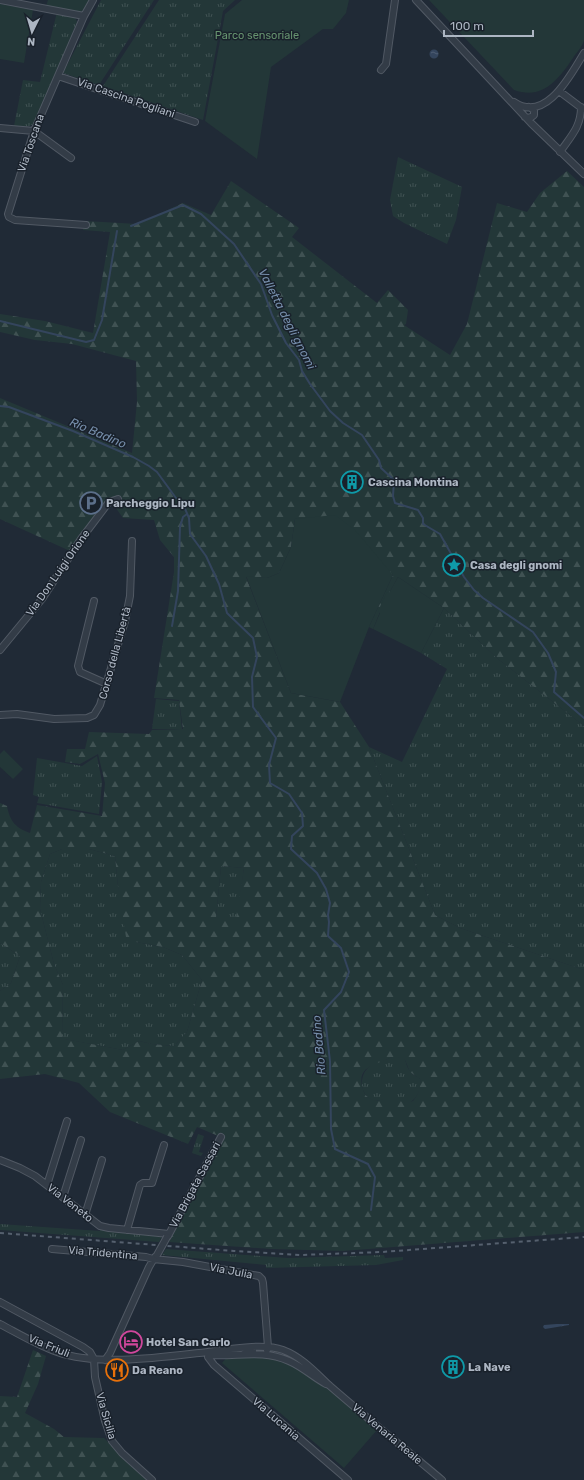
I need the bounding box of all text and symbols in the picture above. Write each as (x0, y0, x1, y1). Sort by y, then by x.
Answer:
north arrow (12, 12, 52, 52)
scale bar (444, 12, 533, 38)
text: 100 m (450, 19, 484, 33)
park label: Parco sensoriale (215, 29, 299, 42)
text: N (27, 35, 36, 48)
street label: Via Cascina Pogliani (75, 75, 177, 121)
street label: Via Toscana (15, 112, 47, 174)
water label: Valletta degli gnomi (255, 266, 319, 373)
water label: Rio Badino (68, 415, 128, 451)
building icon: Cascina Montina (339, 469, 365, 495)
place label: Cascina Montina (368, 476, 459, 489)
parking icon: Parcheggio Lipu (78, 490, 104, 516)
place label: Parcheggio Lipu (106, 497, 195, 510)
street label: Via Don Luigi Orione (23, 527, 93, 619)
place icon: Casa degli gnomi (441, 552, 467, 578)
place label: Casa degli gnomi (470, 559, 562, 572)
street label: Corso della Libertà (96, 605, 134, 701)
water label: Rio Badino (309, 1014, 329, 1075)
street label: Via Brigata Sassari (167, 1140, 223, 1230)
street label: Via Veneto (45, 1181, 95, 1225)
street label: Via Tridentina (68, 1243, 138, 1263)
street label: Via Julia (208, 1260, 254, 1282)
hotel icon: Hotel San Carlo (118, 1329, 144, 1355)
street label: Via Friuli (26, 1332, 72, 1360)
place label: Hotel San Carlo (146, 1336, 231, 1349)
building icon: La Nave (440, 1354, 466, 1380)
restaurant icon: Da Reano (104, 1357, 130, 1383)
place label: La Nave (468, 1361, 511, 1374)
place label: Da Reano (132, 1364, 183, 1377)
street label: Via Sicilia (93, 1391, 119, 1441)
street label: Via Lucania (250, 1395, 302, 1443)
street label: Via Venaria Reale (349, 1401, 425, 1467)

